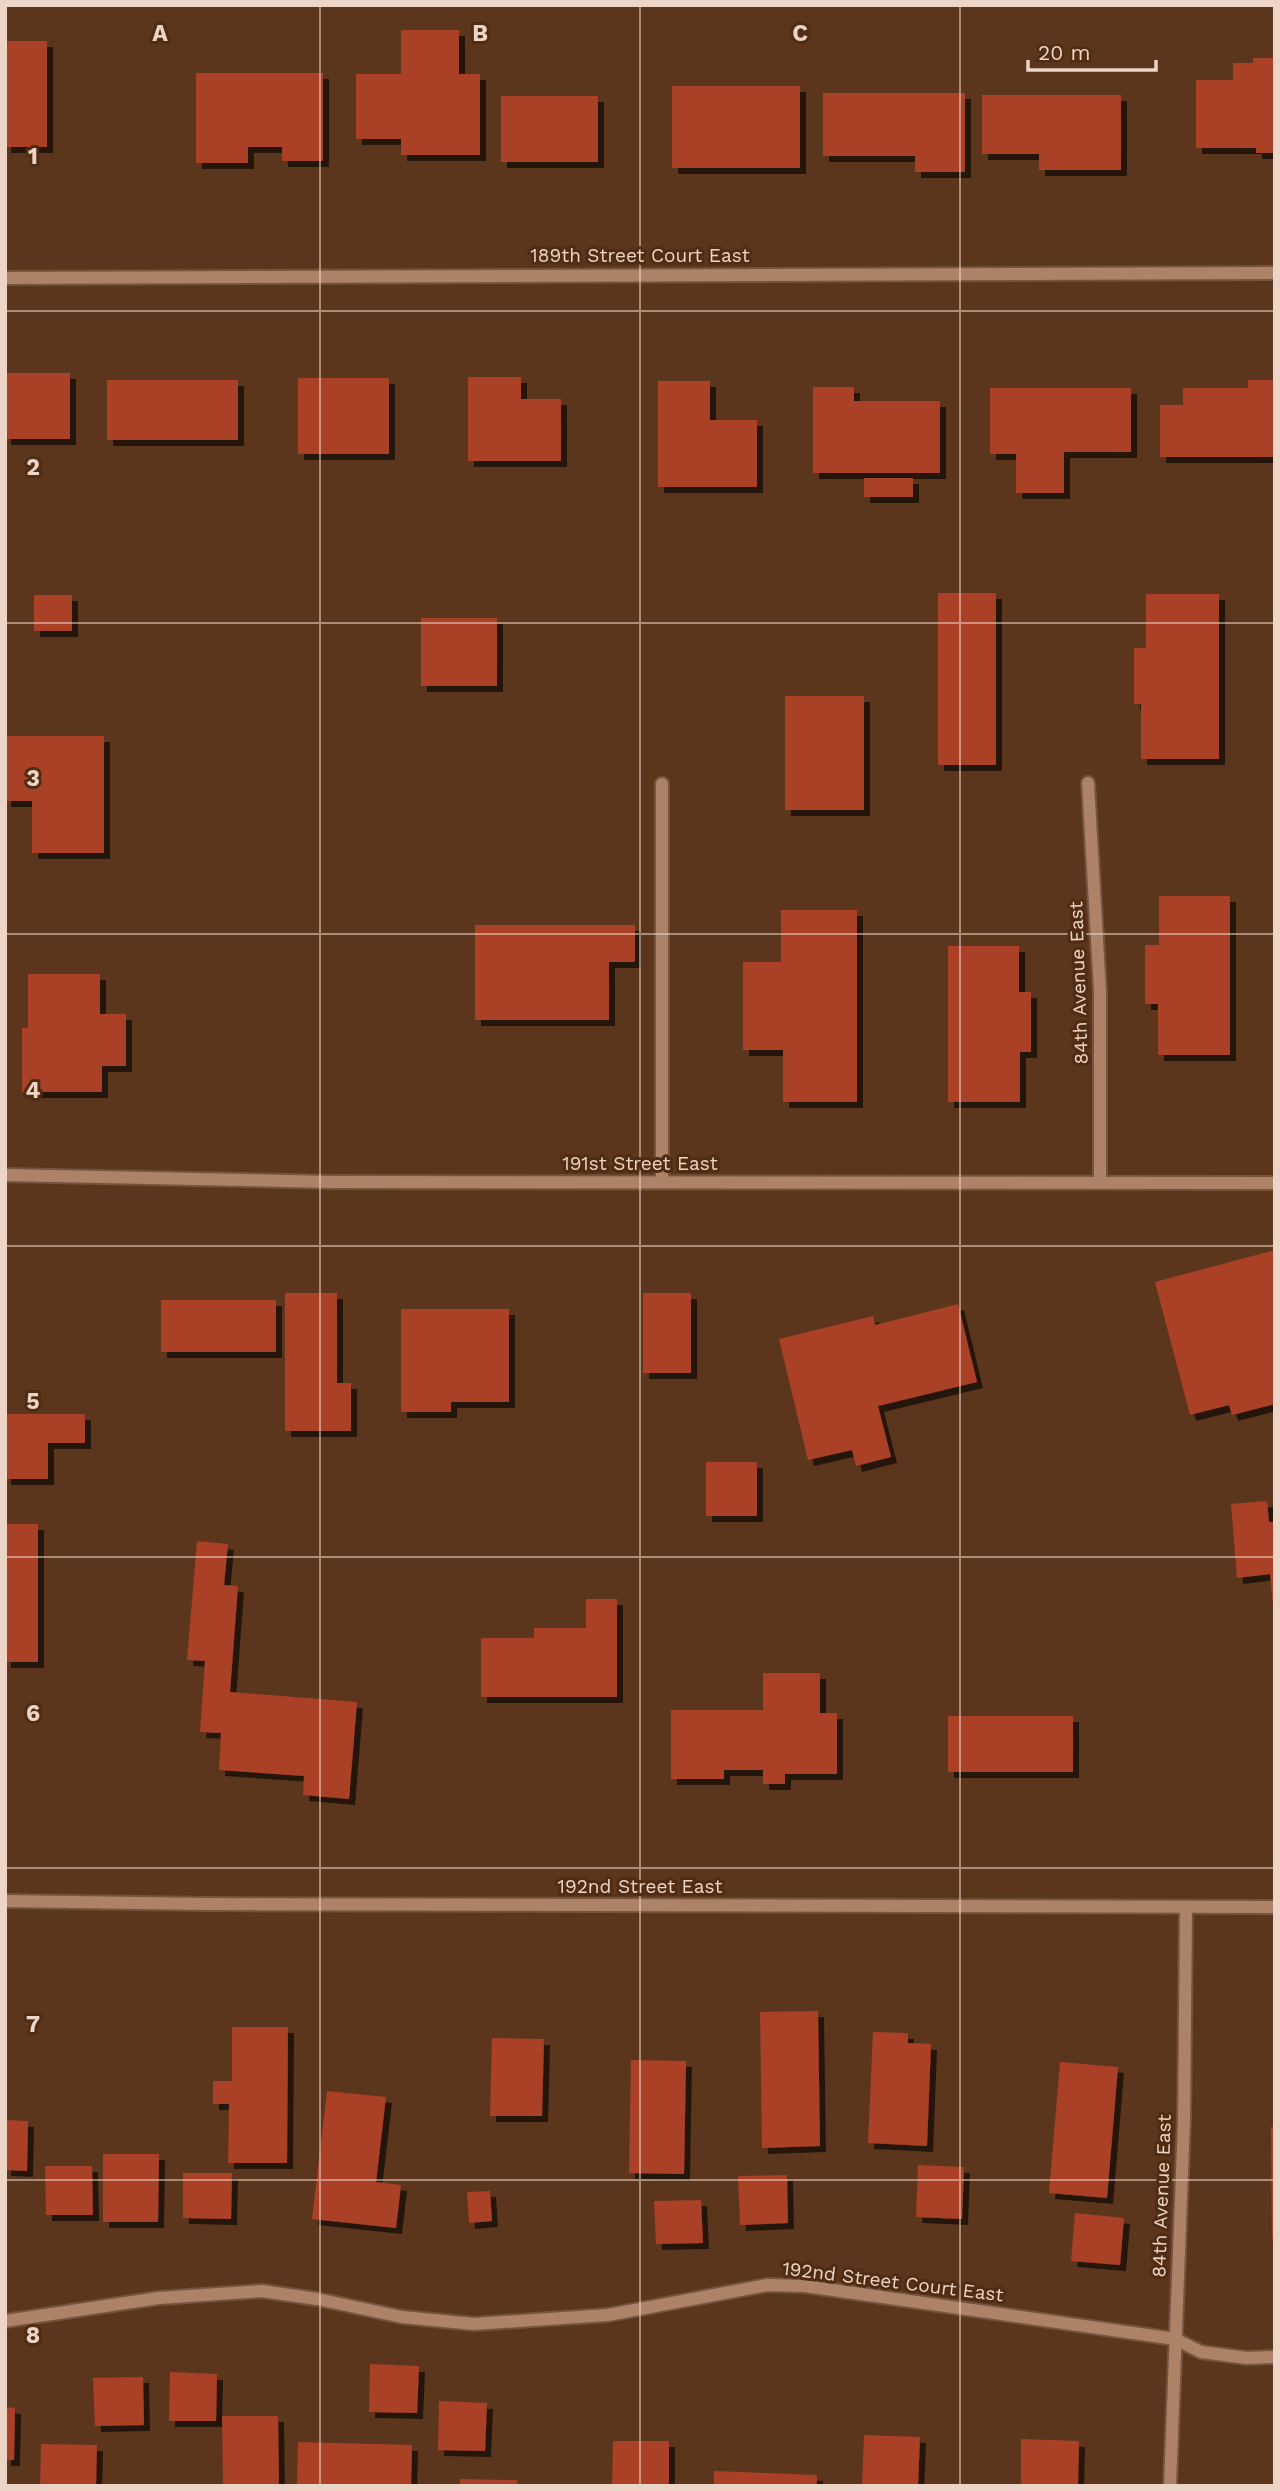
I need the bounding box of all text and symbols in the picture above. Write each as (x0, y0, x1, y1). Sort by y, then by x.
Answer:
text: A (152, 20, 168, 47)
text: B (472, 20, 488, 47)
text: C (792, 20, 808, 47)
scale bar (1028, 28, 1156, 72)
text: 20 m (1038, 40, 1090, 65)
text: 1 (28, 143, 38, 170)
street label: 189th Street Court East (530, 244, 750, 267)
text: 2 (26, 454, 40, 481)
text: 3 (26, 765, 40, 792)
street label: 84th Avenue East (1064, 901, 1093, 1065)
text: 4 (26, 1077, 41, 1104)
street label: 191st Street East (562, 1152, 718, 1175)
text: 5 (26, 1388, 40, 1415)
text: 6 (26, 1700, 40, 1727)
street label: 192nd Street East (558, 1875, 722, 1898)
text: 7 (26, 2011, 40, 2038)
street label: 84th Avenue East (1147, 2114, 1176, 2278)
street label: 192nd Street Court East (781, 2257, 1005, 2306)
text: 8 (26, 2322, 40, 2349)

